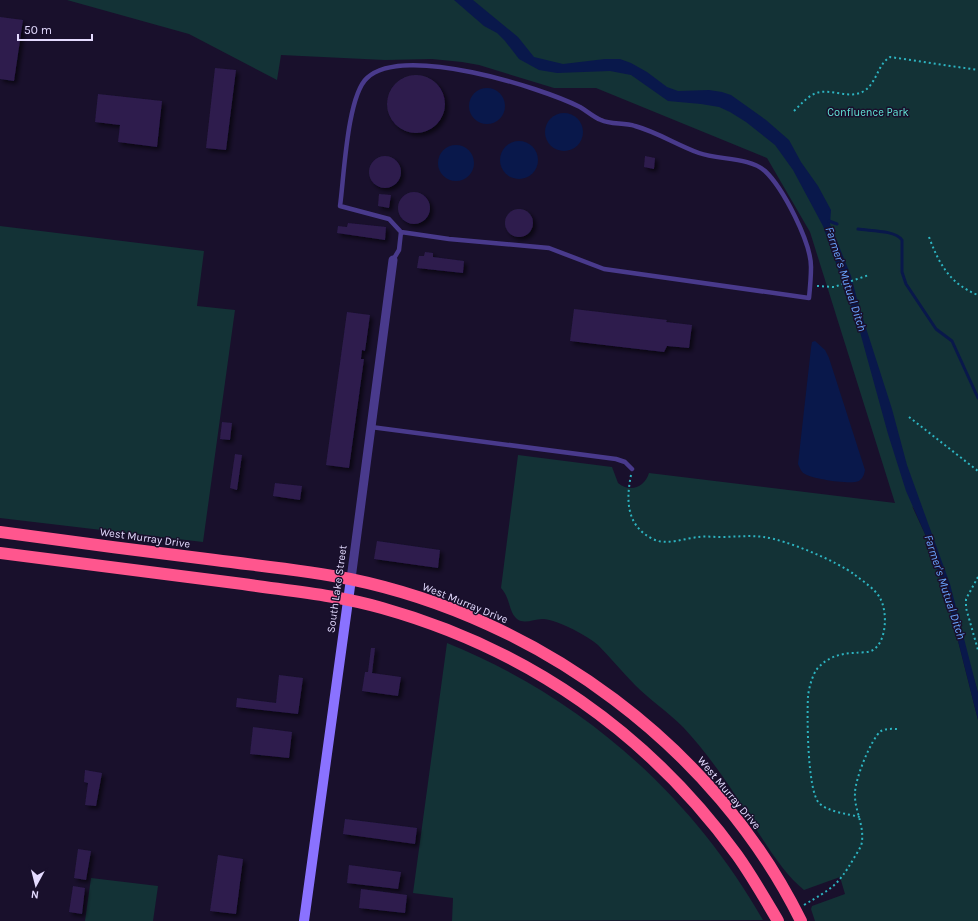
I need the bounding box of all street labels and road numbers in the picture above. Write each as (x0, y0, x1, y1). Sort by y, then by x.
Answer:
street label: West Murray Drive (99, 525, 191, 551)
street label: South Lake Street (324, 544, 350, 634)
street label: West Murray Drive (420, 580, 510, 626)
street label: West Murray Drive (695, 754, 763, 832)

